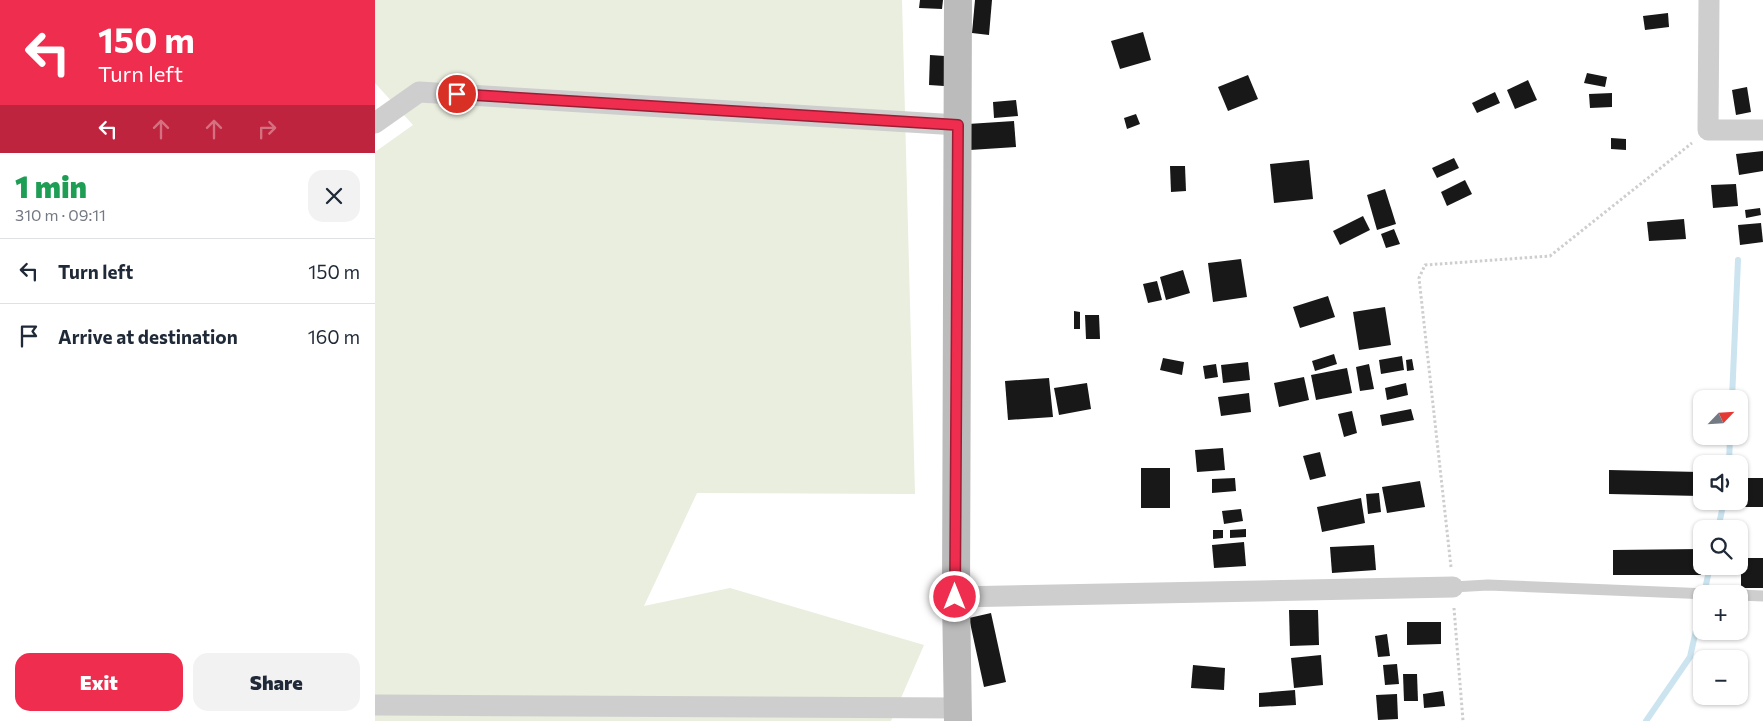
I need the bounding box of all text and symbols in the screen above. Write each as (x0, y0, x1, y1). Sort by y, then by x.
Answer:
text: 150 m (98, 17, 195, 60)
icon: left (15, 20, 80, 85)
text: Turn left (98, 60, 183, 87)
pin (436, 73, 478, 115)
icon: arrive (443, 80, 471, 108)
icon: left (94, 115, 122, 143)
icon: ahead (147, 115, 175, 143)
icon: ahead (200, 115, 228, 143)
icon: right (253, 115, 281, 143)
text: 1 min (15, 167, 87, 204)
button: close (308, 170, 360, 222)
text: 310 m · 09:11 (15, 205, 106, 224)
icon: left (15, 257, 43, 285)
text: Turn left (58, 260, 133, 283)
text: 150 m (308, 260, 360, 283)
icon: arrive (15, 322, 43, 350)
text: Arrive at destination (58, 325, 238, 348)
text: 160 m (308, 325, 360, 348)
north arrow (1693, 390, 1747, 445)
map controls (1693, 390, 1748, 705)
button: sound (1693, 455, 1748, 510)
button: search (1693, 520, 1748, 575)
position arrow (928, 570, 980, 622)
button: + (1693, 585, 1748, 640)
button: − (1693, 650, 1748, 705)
button: Exit (15, 653, 183, 711)
button: Share (193, 653, 360, 711)

